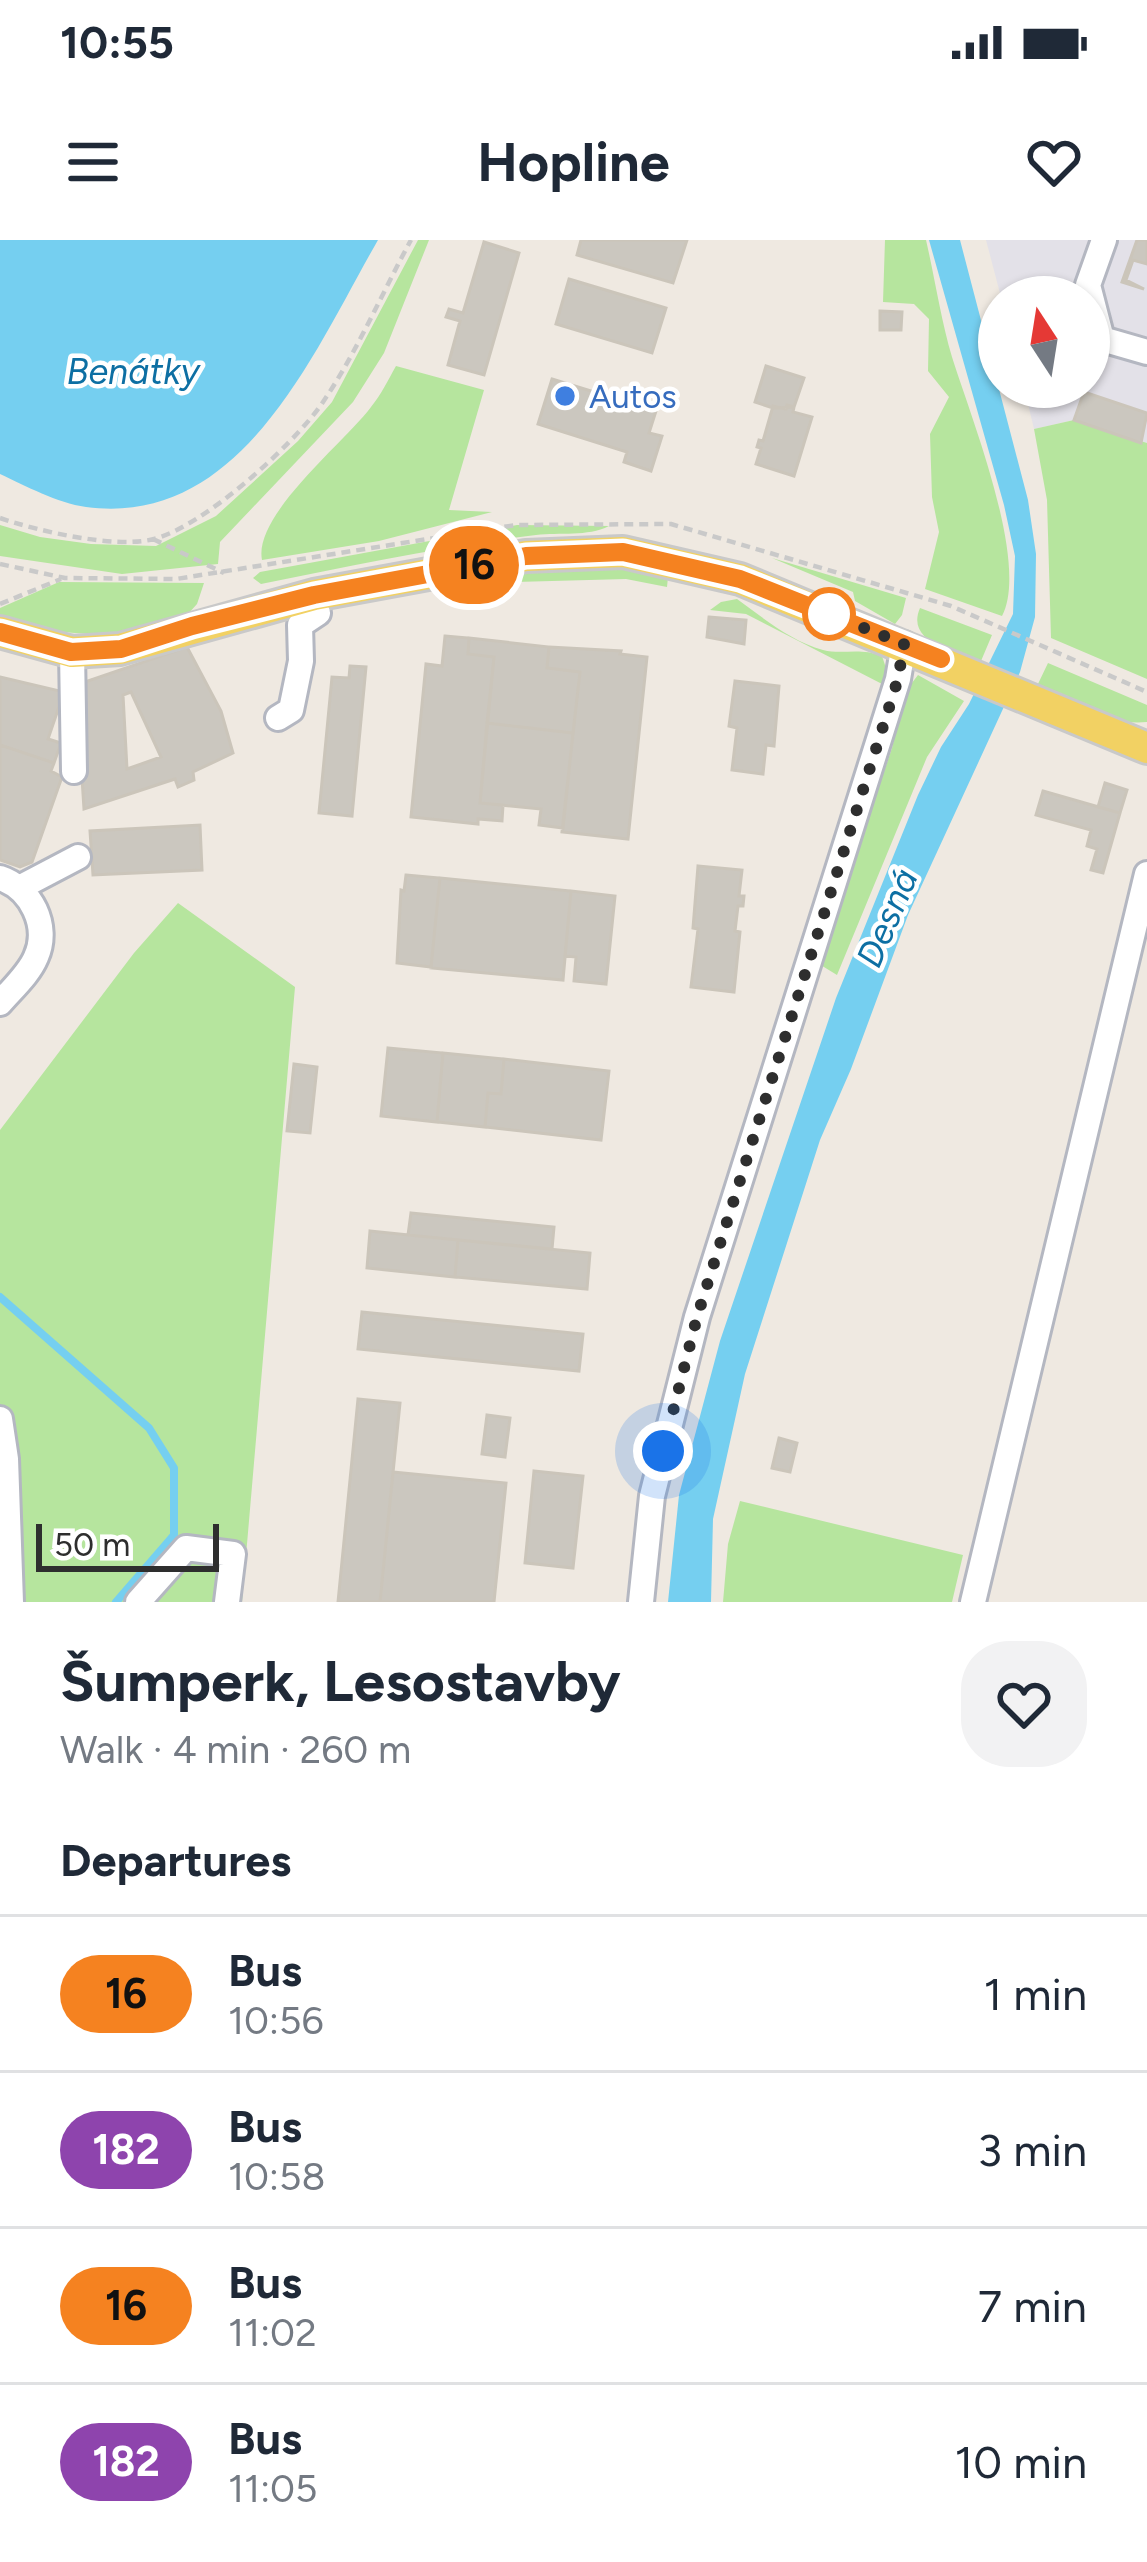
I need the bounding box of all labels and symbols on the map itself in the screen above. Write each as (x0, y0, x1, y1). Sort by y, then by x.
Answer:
north arrow (978, 276, 1110, 408)
water label: Benátky (66, 350, 202, 393)
place label: Autos (589, 377, 677, 416)
marker: Autos (552, 383, 578, 409)
line badge: 16 (420, 526, 528, 604)
unlabelled marker (804, 589, 854, 639)
water label: Desná (847, 862, 927, 974)
your location (633, 1421, 693, 1481)
scale bar (36, 1518, 219, 1571)

